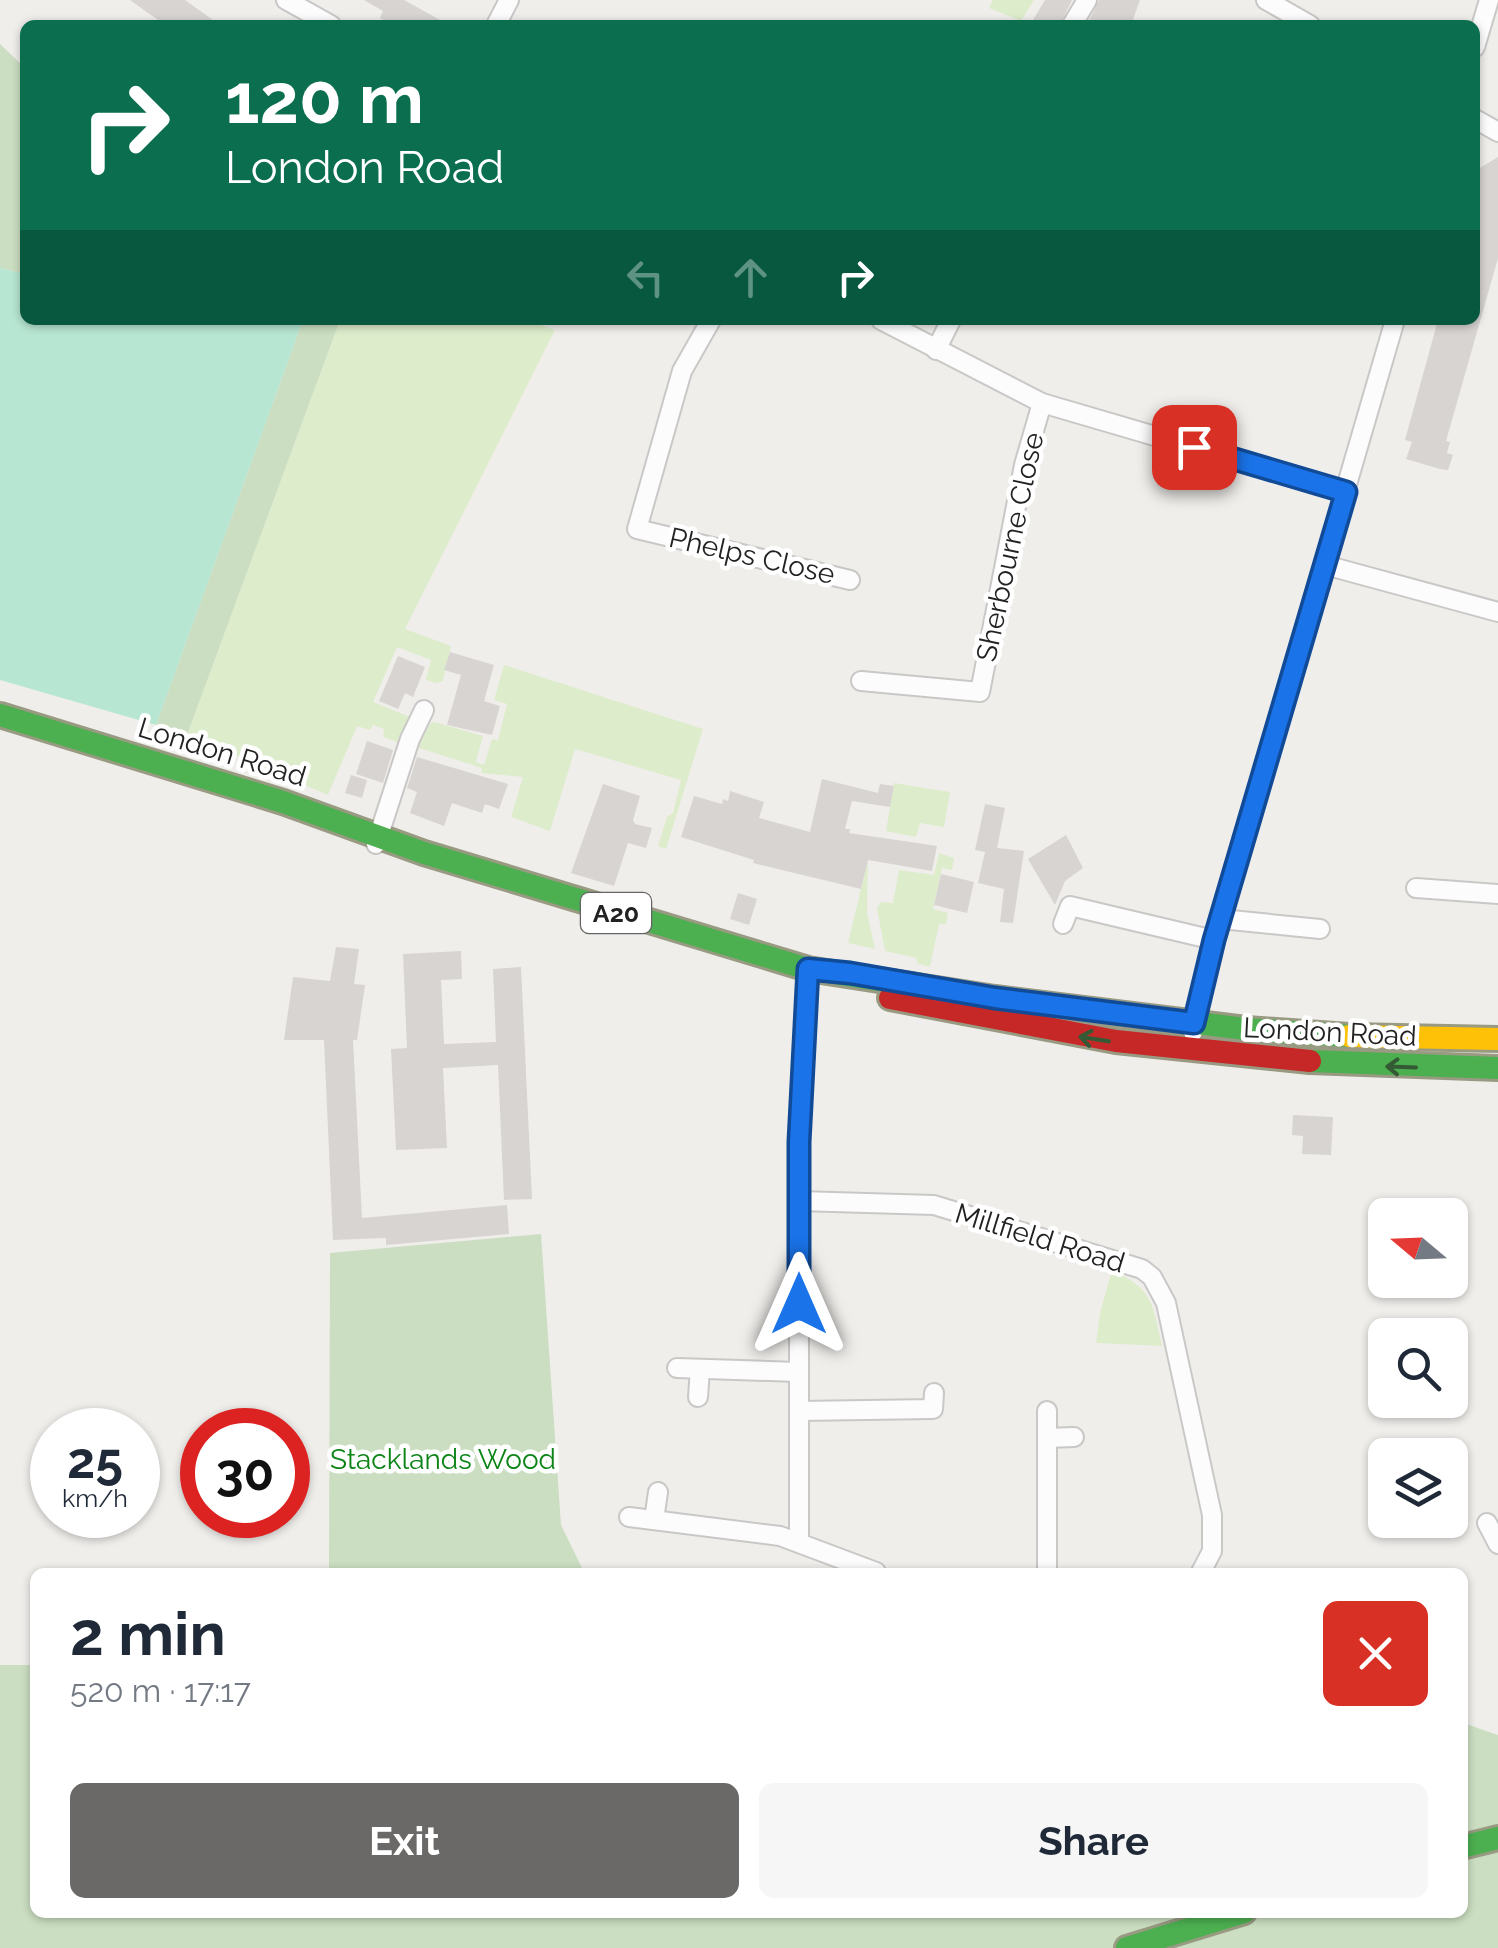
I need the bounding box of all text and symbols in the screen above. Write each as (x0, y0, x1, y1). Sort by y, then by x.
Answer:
text: 120 m (225, 57, 424, 139)
icon: right (60, 60, 190, 190)
text: London Road (225, 141, 504, 194)
icon: left (618, 250, 673, 305)
icon: ahead (723, 250, 778, 305)
icon: right (828, 250, 883, 305)
pin (1152, 405, 1237, 490)
icon: arrive (1167, 420, 1222, 475)
street label: Sherbourne Close (970, 429, 1050, 665)
street label: Phelps Close (666, 521, 838, 591)
street label: London Road (134, 711, 310, 793)
road number: A20 (581, 893, 651, 933)
street label: London Road (1242, 1011, 1418, 1053)
one-way arrow (1078, 1029, 1110, 1047)
one-way arrow (1385, 1057, 1417, 1076)
street label: Millfield Road (951, 1197, 1129, 1279)
north arrow (1368, 1198, 1468, 1298)
map controls (1368, 1198, 1468, 1538)
position arrow (747, 1252, 851, 1356)
button: search (1368, 1318, 1468, 1418)
speed limit sign: 30 (180, 1408, 310, 1538)
text: 25 (67, 1431, 123, 1490)
button: layers (1368, 1438, 1468, 1538)
park label: Stacklands Wood (330, 1443, 556, 1476)
text: km/h (62, 1483, 128, 1513)
text: 2 min (70, 1599, 226, 1669)
button: close (1323, 1601, 1428, 1706)
text: 520 m · 17:17 (70, 1672, 251, 1709)
button: Exit (70, 1783, 739, 1898)
button: Share (759, 1783, 1428, 1898)

